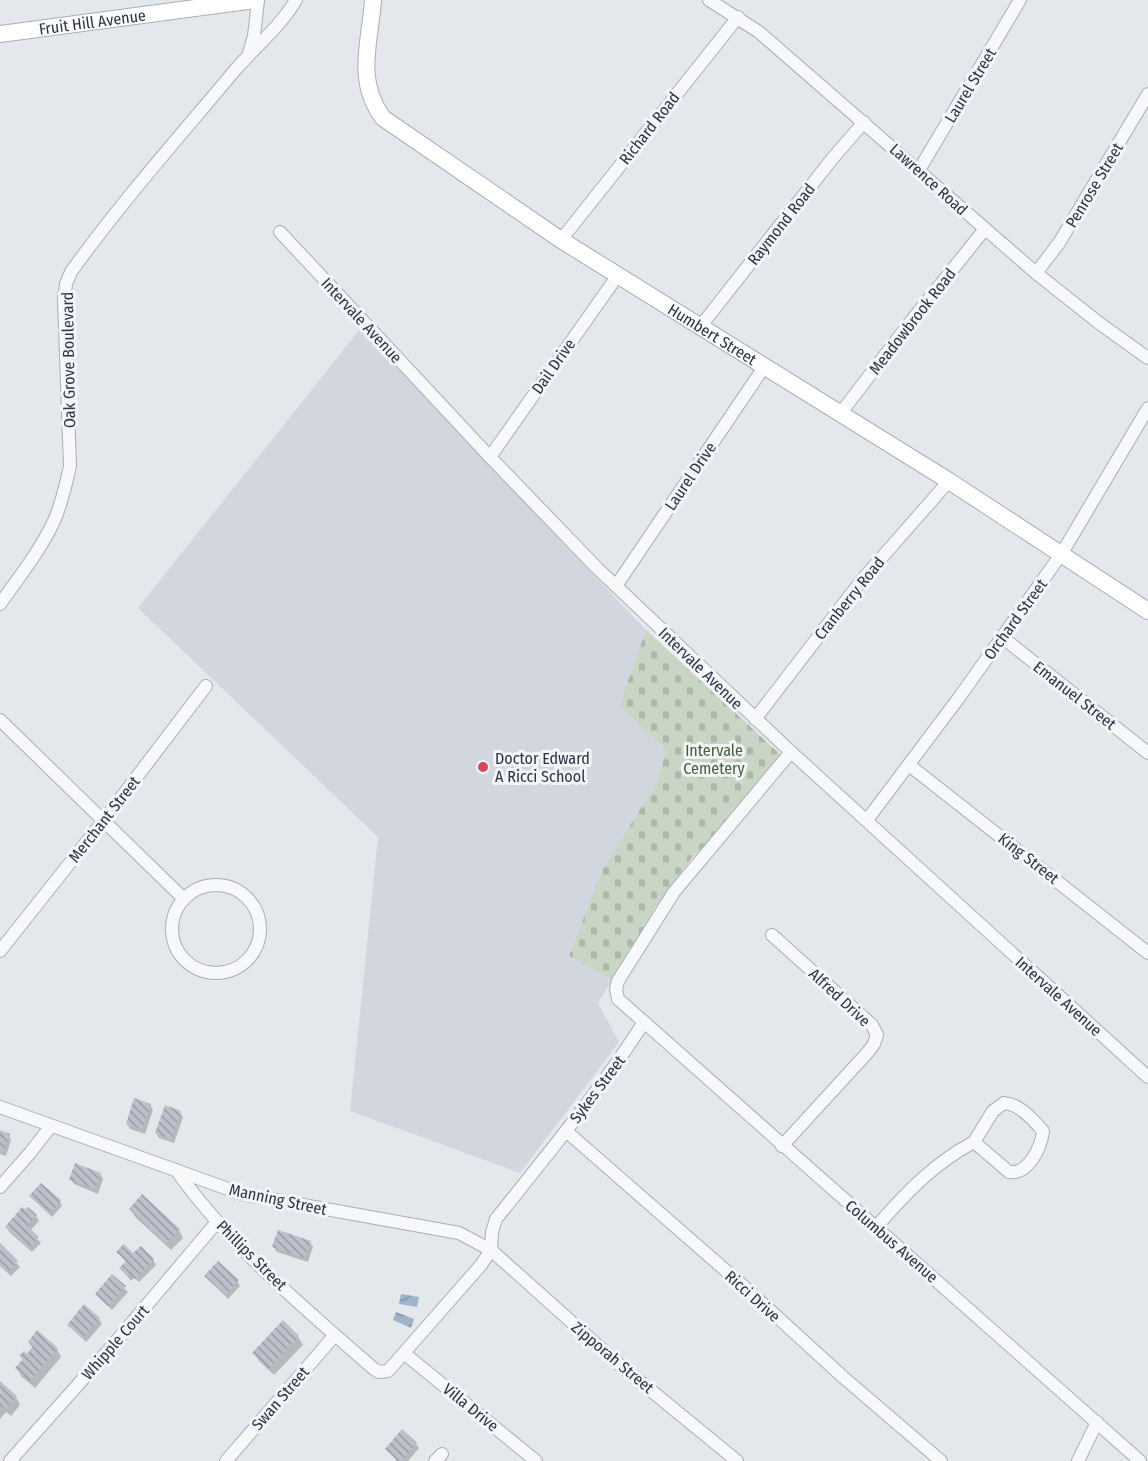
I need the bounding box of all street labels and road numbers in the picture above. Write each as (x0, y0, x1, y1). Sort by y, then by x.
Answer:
street label: Fruit Hill Avenue (38, 6, 147, 39)
street label: Laurel Street (941, 44, 1000, 126)
street label: Richard Road (615, 88, 684, 168)
street label: Lawrence Road (886, 139, 971, 219)
street label: Penrose Street (1062, 139, 1128, 231)
street label: Raymond Road (744, 180, 819, 269)
street label: Meadowbrook Road (865, 265, 960, 378)
street label: Intervale Avenue (317, 274, 406, 367)
street label: Oak Grove Boulevard (58, 292, 79, 428)
street label: Humbert Street (664, 300, 761, 370)
street label: Dail Drive (528, 335, 579, 397)
street label: Laurel Drive (661, 439, 720, 514)
street label: Cranberry Road (810, 553, 889, 644)
street label: Orchard Street (980, 575, 1051, 663)
street label: Intervale Avenue (655, 623, 747, 713)
street label: Emanuel Street (1030, 657, 1120, 734)
street label: Merchant Street (65, 772, 144, 866)
street label: King Street (995, 829, 1063, 888)
street label: Intervale Avenue (1012, 953, 1106, 1040)
street label: Alfred Drive (805, 964, 874, 1031)
street label: Sykes Street (566, 1051, 630, 1127)
street label: Manning Street (227, 1180, 329, 1219)
street label: Columbus Avenue (841, 1196, 942, 1287)
street label: Phillips Street (213, 1216, 291, 1295)
street label: Ricci Drive (721, 1267, 784, 1326)
street label: Whipple Court (78, 1301, 153, 1384)
street label: Zipporah Street (568, 1317, 658, 1398)
street label: Swan Street (248, 1362, 313, 1434)
street label: Villa Drive (439, 1379, 502, 1436)

